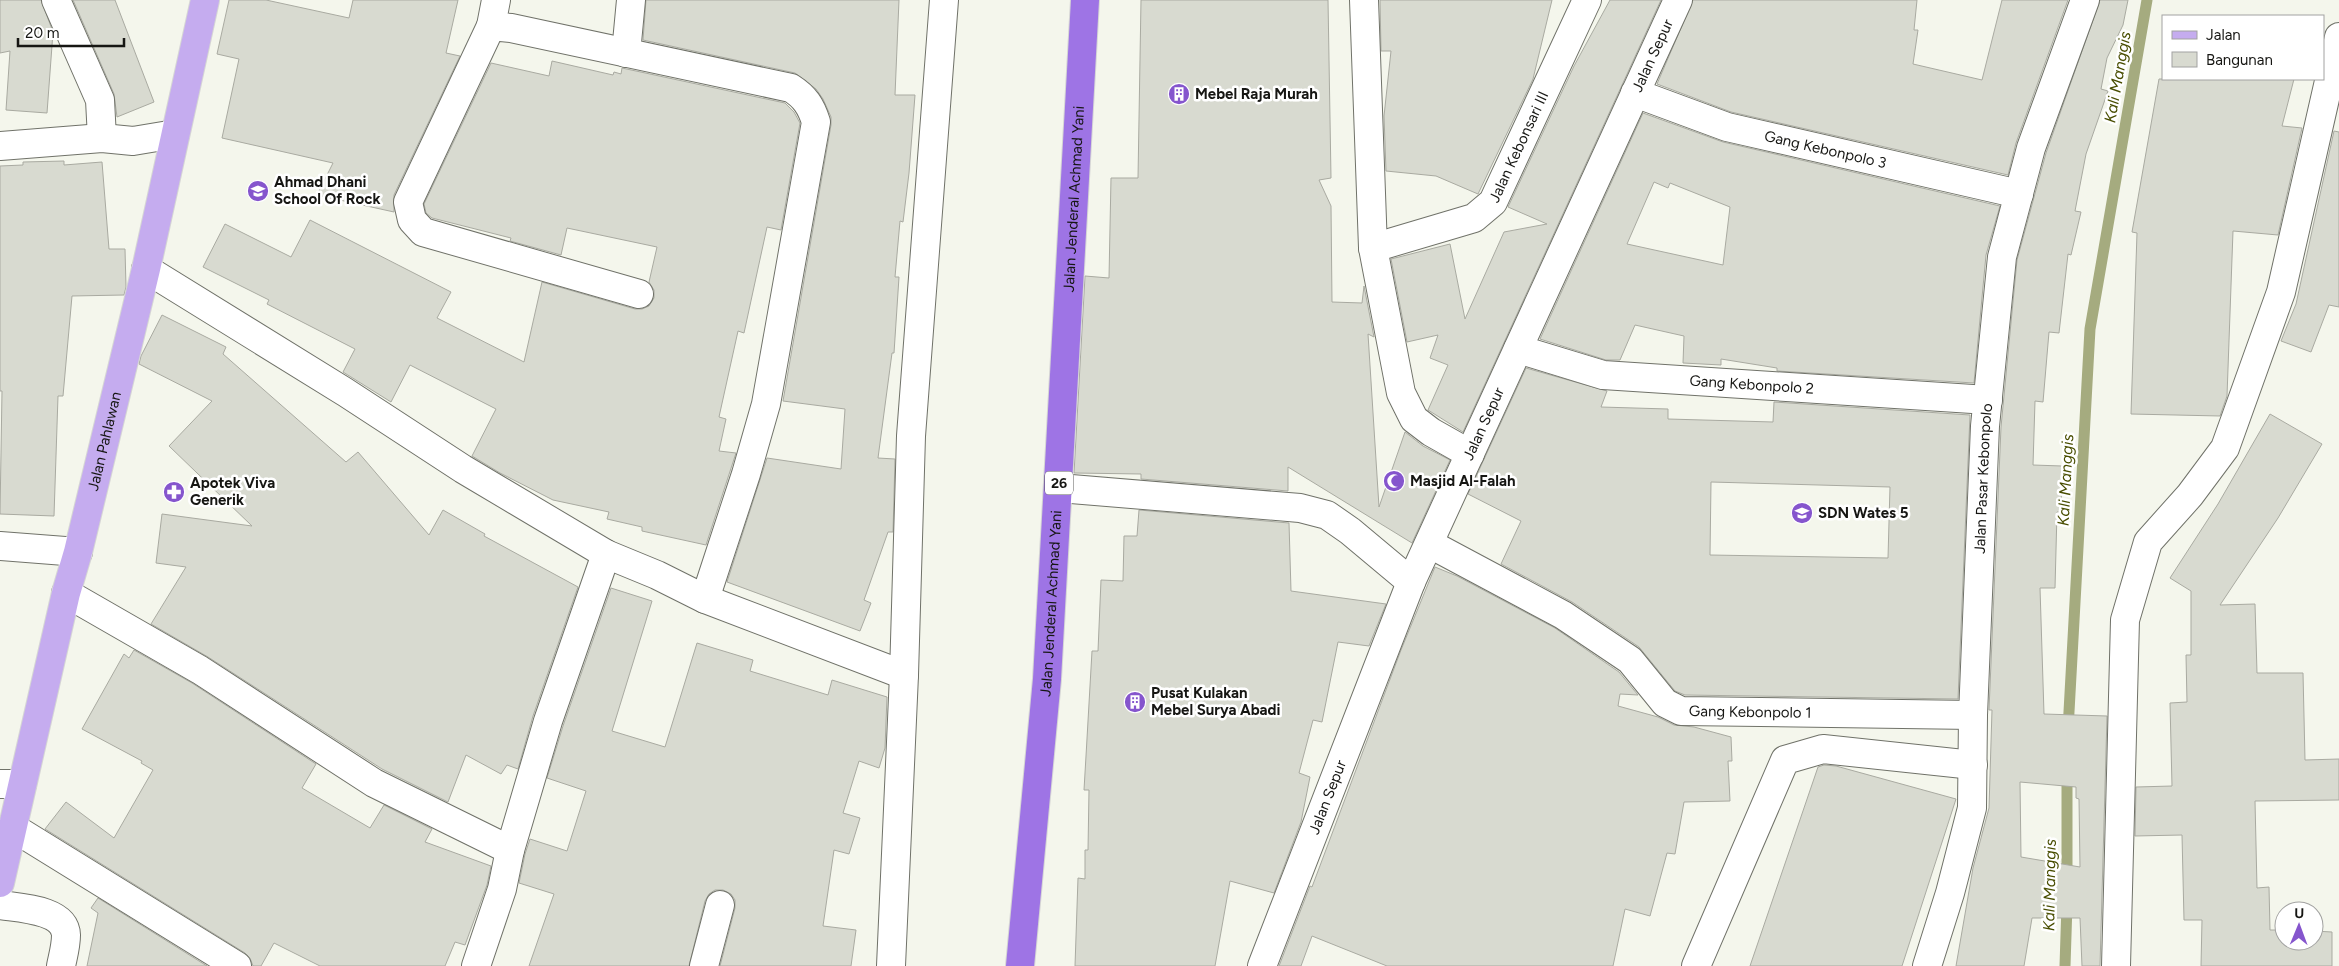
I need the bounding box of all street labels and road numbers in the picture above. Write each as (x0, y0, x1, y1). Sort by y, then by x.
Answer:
street label: Jalan Sepur (1628, 16, 1677, 95)
street label: Jalan Kebonsari III (1485, 88, 1552, 205)
street label: Jalan Jenderal Achmad Yani (1060, 105, 1088, 293)
street label: Gang Kebonpolo 3 (1763, 127, 1888, 172)
street label: Gang Kebonpolo 2 (1689, 372, 1815, 398)
street label: Jalan Sepur (1459, 384, 1508, 463)
street label: Jalan Pahlawan (84, 390, 125, 493)
street label: Jalan Pasar Kebonpolo (1971, 402, 1996, 554)
road number: 26 (1045, 472, 1073, 494)
street label: Jalan Jenderal Achmad Yani (1036, 510, 1065, 697)
street label: Gang Kebonpolo 1 (1689, 702, 1812, 722)
street label: Jalan Sepur (1305, 758, 1350, 837)

